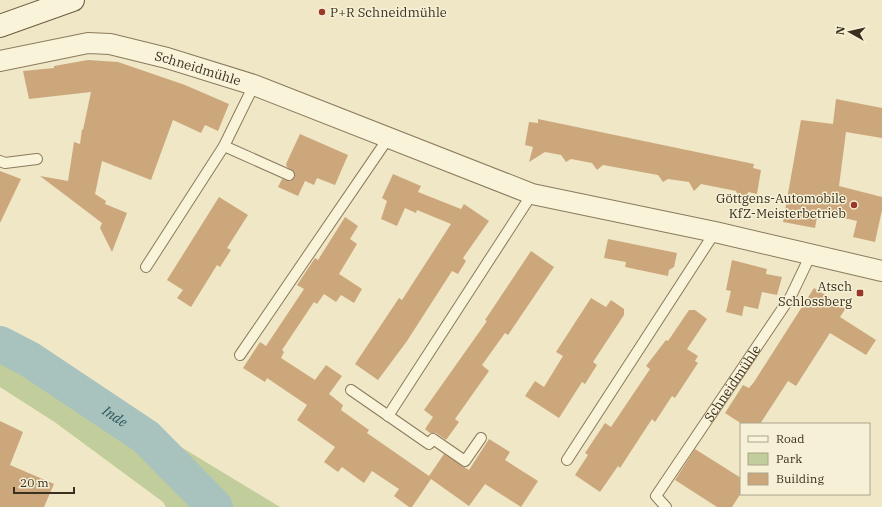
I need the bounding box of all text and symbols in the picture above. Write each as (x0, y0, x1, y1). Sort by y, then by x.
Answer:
place label: P+R Schneidmühle (330, 4, 447, 21)
marker: P+R Schneidmühle (317, 7, 327, 17)
north arrow (830, 12, 870, 52)
text: N (833, 25, 848, 36)
street label: Schneidmühle (153, 47, 243, 89)
place label: Göttgens-Automobile KfZ-Meisterbetrieb (716, 190, 846, 222)
marker: Göttgens-Automobile KfZ-Meisterbetrieb (849, 200, 859, 210)
place label: Atsch Schlossberg (778, 278, 852, 310)
marker: Atsch Schlossberg (855, 288, 865, 298)
street label: Schneidmühle (700, 341, 764, 425)
water label: Inde (98, 401, 132, 432)
legend (740, 423, 870, 495)
text: Road (776, 431, 805, 446)
text: Park (776, 451, 802, 466)
scale bar (14, 469, 74, 495)
text: Building (776, 471, 824, 486)
text: 20 m (20, 475, 49, 490)

